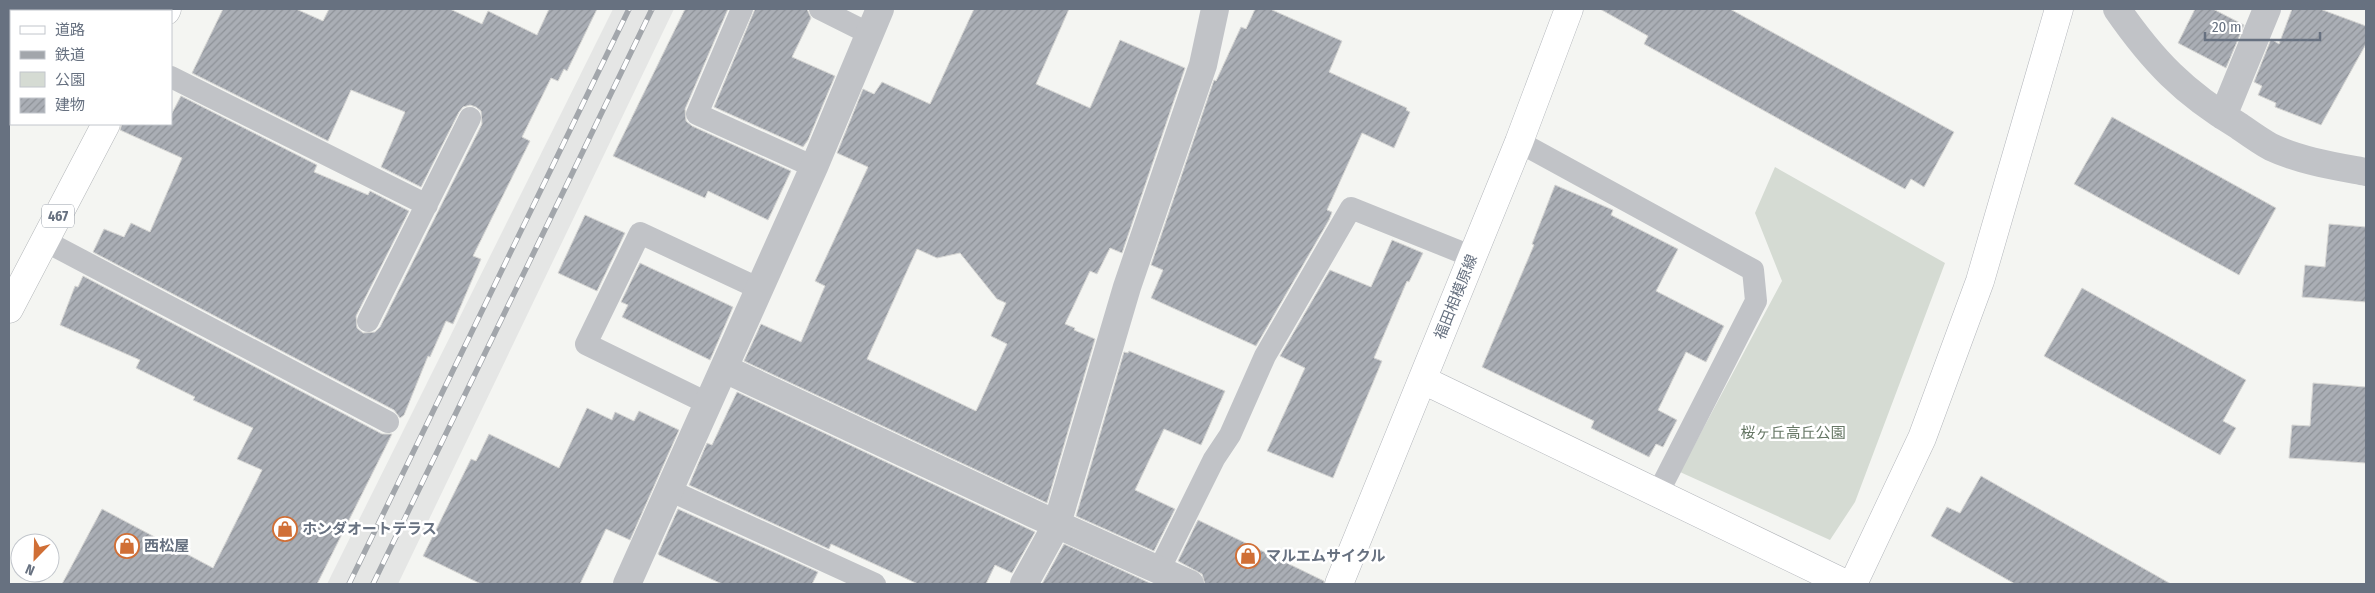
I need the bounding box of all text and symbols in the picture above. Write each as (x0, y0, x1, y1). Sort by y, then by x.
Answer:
legend (10, 10, 172, 125)
scale bar (2205, 10, 2320, 42)
text: 20 m (2212, 18, 2242, 36)
text: 道路 (55, 21, 85, 39)
text: 鉄道 (55, 46, 85, 64)
text: 公園 (55, 71, 85, 89)
text: 建物 (55, 96, 85, 114)
road number: 467 (42, 205, 74, 228)
street label: 福田相模原線 (1431, 252, 1481, 342)
park label: 桜ヶ丘高丘公園 (1740, 424, 1846, 442)
shop icon: ホンダオートテラス (272, 516, 298, 542)
place label: ホンダオートテラス (302, 520, 437, 538)
north arrow (10, 533, 60, 583)
shop icon: 西松屋 (114, 533, 140, 559)
place label: 西松屋 (144, 537, 189, 555)
shop icon: マルエムサイクル (1235, 543, 1261, 569)
place label: マルエムサイクル (1266, 547, 1385, 565)
text: N (23, 560, 37, 579)

